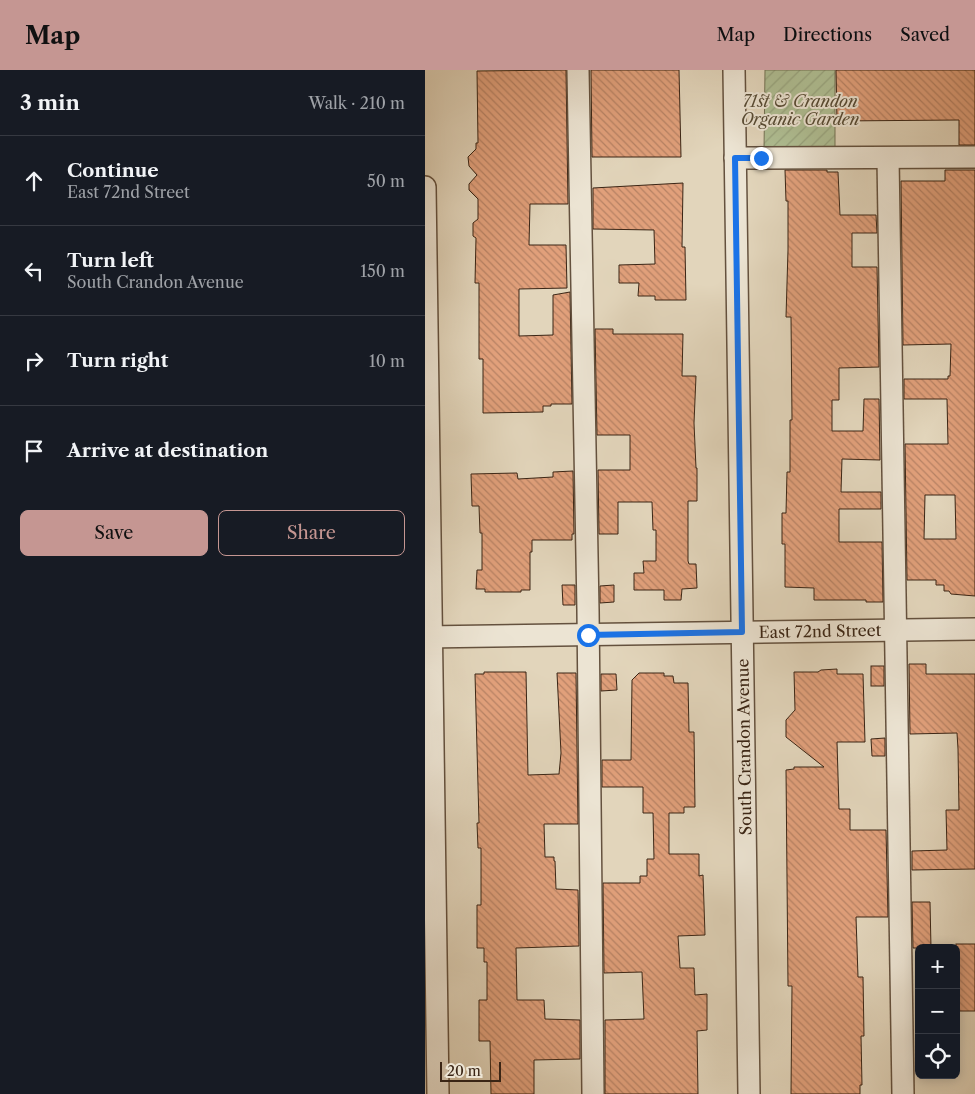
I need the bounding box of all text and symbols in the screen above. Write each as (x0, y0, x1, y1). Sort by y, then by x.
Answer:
text: Map (25, 21, 80, 50)
text: Map (716, 24, 755, 46)
text: Directions (783, 24, 872, 46)
text: Saved (900, 24, 950, 46)
text: 3 min (20, 90, 80, 115)
park label: 71st & Crandon Organic Garden (741, 91, 859, 129)
text: Walk · 210 m (309, 93, 405, 113)
route end (750, 147, 773, 170)
text: Continue (67, 159, 159, 182)
icon: ahead (20, 167, 48, 195)
text: 50 m (367, 171, 405, 191)
text: East 72nd Street (67, 182, 190, 202)
text: Turn left (67, 249, 154, 272)
icon: left (20, 257, 48, 285)
text: 150 m (360, 261, 405, 281)
text: South Crandon Avenue (67, 272, 244, 292)
icon: right (20, 347, 48, 375)
text: Turn right (67, 349, 168, 372)
text: 10 m (369, 351, 405, 371)
icon: arrive (20, 437, 48, 465)
text: Arrive at destination (67, 439, 268, 462)
button: Save (20, 510, 208, 556)
button: Share (218, 510, 405, 556)
street label: East 72nd Street (758, 620, 882, 642)
route start (577, 624, 600, 647)
street label: South Crandon Avenue (732, 658, 756, 836)
map controls (915, 944, 960, 1079)
button: + (915, 944, 960, 989)
button: − (915, 989, 960, 1034)
button: locate (915, 1034, 960, 1079)
scale bar (440, 1059, 501, 1082)
text: 20 m (447, 1062, 481, 1080)

